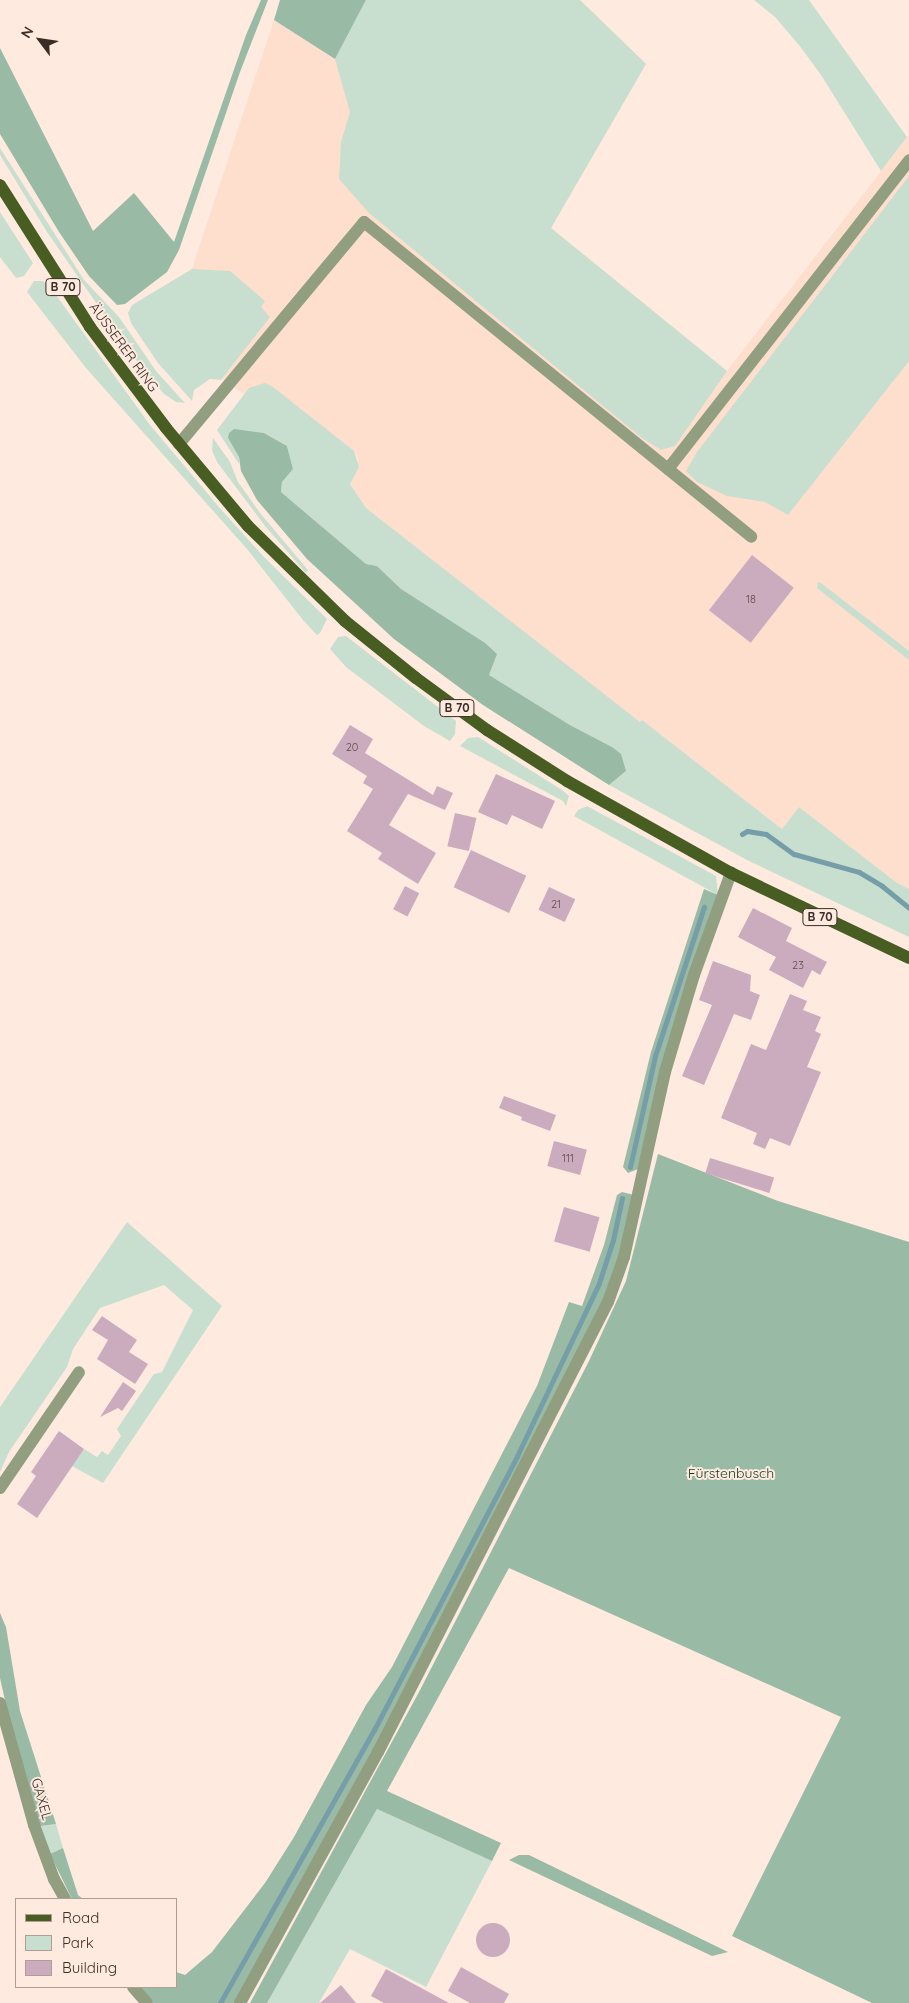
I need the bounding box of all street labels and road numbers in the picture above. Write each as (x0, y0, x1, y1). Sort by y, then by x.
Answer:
road number: B 70 (44, 278, 82, 296)
street label: ÄUSSERER RING (86, 299, 162, 395)
road number: B 70 (438, 698, 476, 718)
road number: B 70 (801, 908, 839, 926)
street label: GAXEL (28, 1776, 56, 1822)

